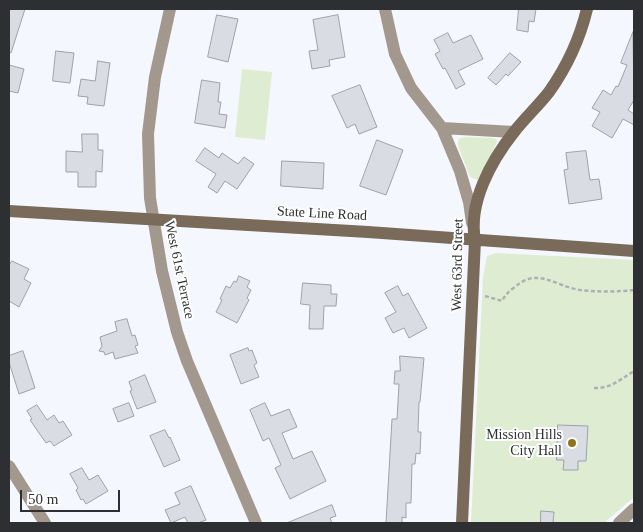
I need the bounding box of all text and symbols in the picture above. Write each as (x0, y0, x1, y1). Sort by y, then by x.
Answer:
street label: State Line Road (277, 203, 367, 225)
street label: West 63rd Street (449, 218, 467, 312)
street label: West 61st Terrace (160, 219, 198, 321)
place label: Mission Hills City Hall (486, 427, 562, 460)
marker: Mission Hills City Hall (566, 437, 578, 449)
scale bar (22, 480, 122, 512)
text: 50 m (28, 491, 58, 507)

